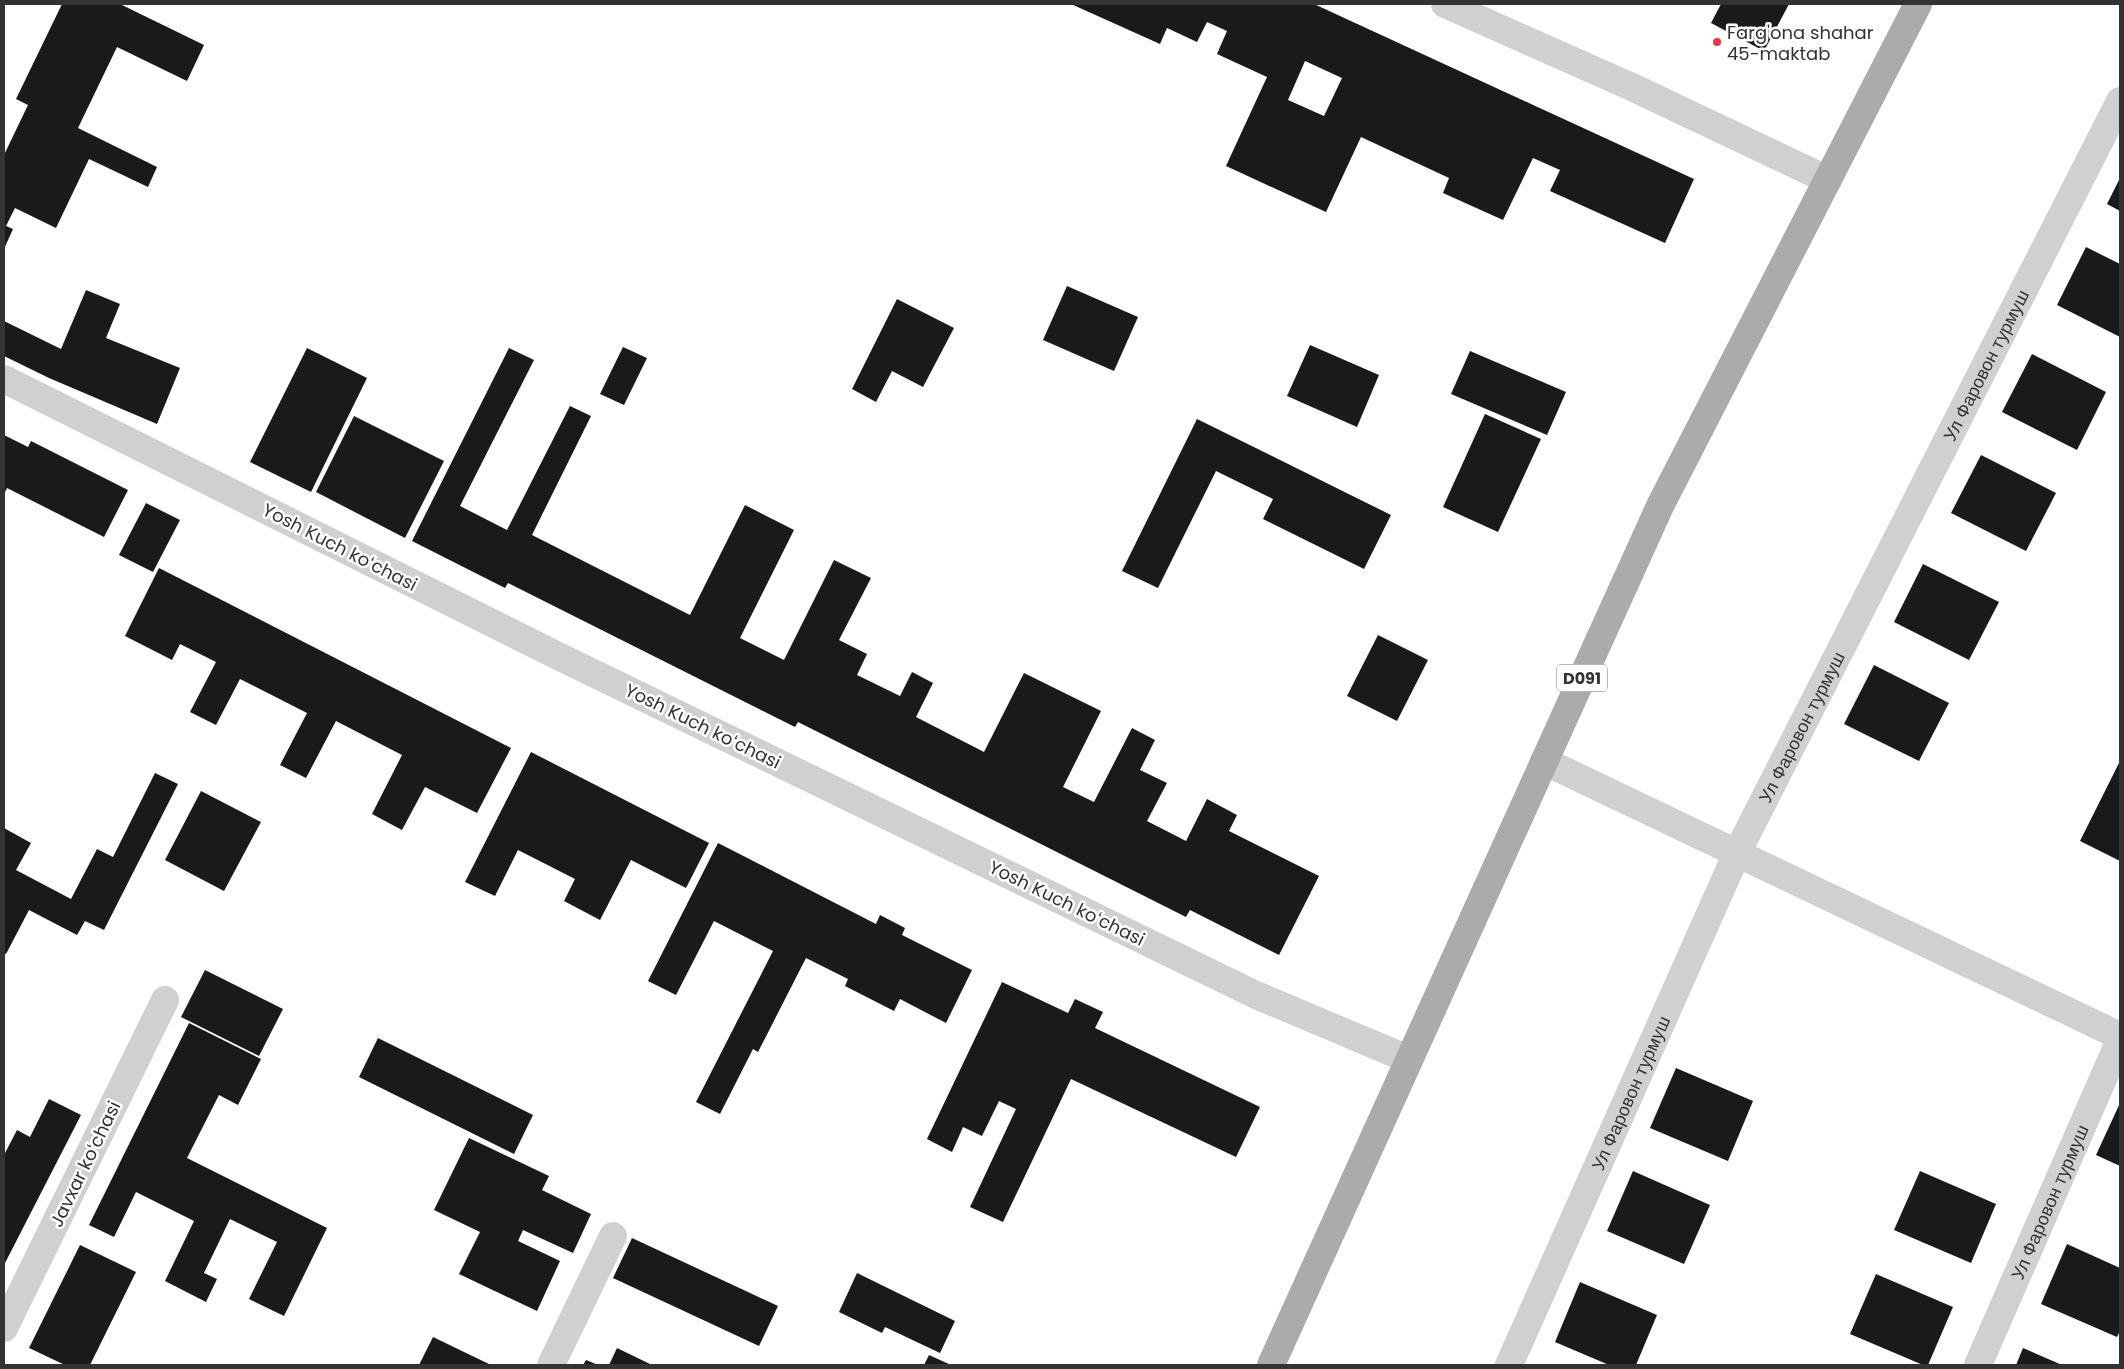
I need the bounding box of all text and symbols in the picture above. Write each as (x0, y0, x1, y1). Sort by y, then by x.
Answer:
place label: Farg'ona shahar 45-maktab (1727, 20, 1874, 66)
marker: Farg'ona shahar 45-maktab (1711, 36, 1723, 48)
street label: Ул Фаровон турмуш (1937, 285, 2034, 445)
street label: Yosh Kuch koʻchasi (258, 497, 422, 597)
street label: Ул Фаровон турмуш (1752, 647, 1850, 807)
road number: D091 (1557, 664, 1607, 691)
street label: Yosh Kuch koʻchasi (621, 677, 785, 775)
street label: Yosh Kuch koʻchasi (985, 854, 1149, 952)
street label: Ул Фаровон турмуш (1585, 1012, 1676, 1174)
street label: Javxar koʻchasi (44, 1097, 126, 1231)
street label: Ул Фаровон турмуш (2004, 1120, 2094, 1283)

